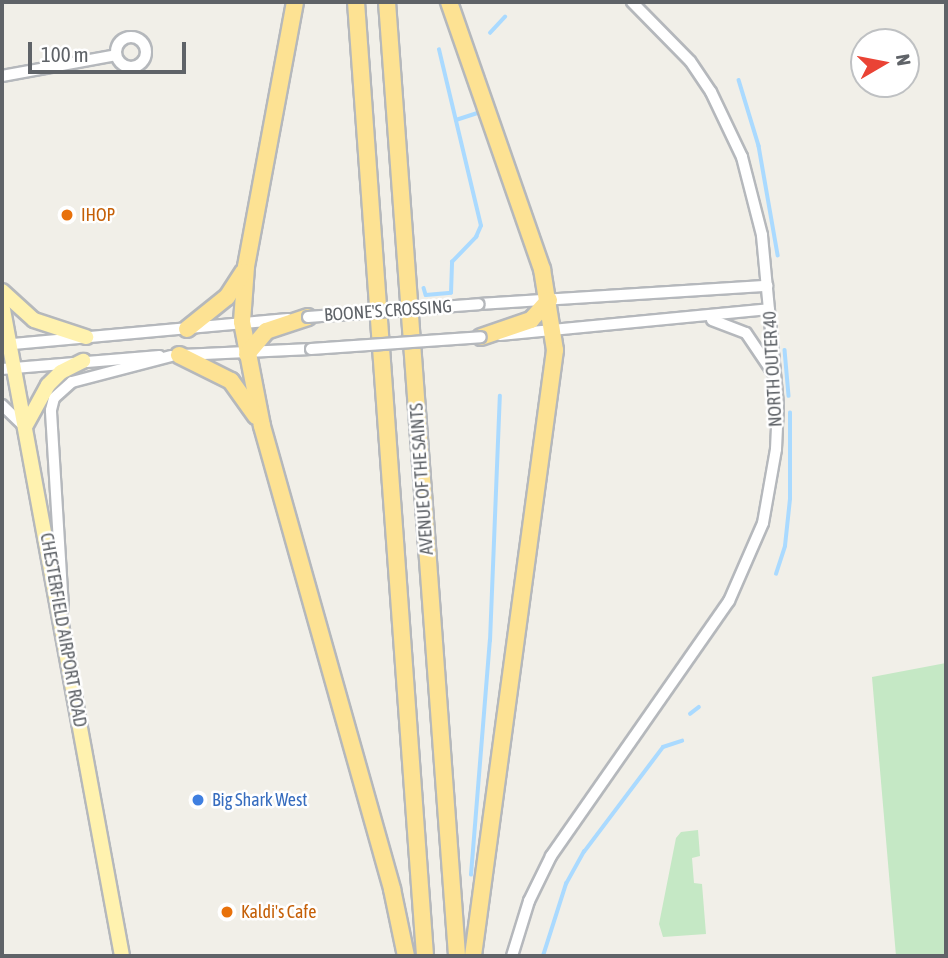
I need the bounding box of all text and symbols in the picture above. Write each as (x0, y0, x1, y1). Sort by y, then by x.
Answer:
scale bar (32, 28, 189, 72)
north arrow (850, 28, 920, 98)
text: 100 m (41, 42, 89, 66)
text: N (892, 52, 916, 67)
place label: IHOP (81, 204, 115, 226)
marker: IHOP (59, 207, 75, 223)
street label: BOONE'S CROSSING (323, 296, 453, 326)
street label: NORTH OUTER 40 (759, 310, 787, 428)
street label: AVENUE OF THE SAINTS (406, 402, 438, 556)
street label: CHESTERFIELD AIRPORT ROAD (35, 531, 91, 729)
place label: Big Shark West (212, 789, 307, 811)
marker: Big Shark West (190, 792, 206, 808)
place label: Kaldi's Cafe (241, 901, 316, 923)
marker: Kaldi's Cafe (219, 904, 235, 920)

